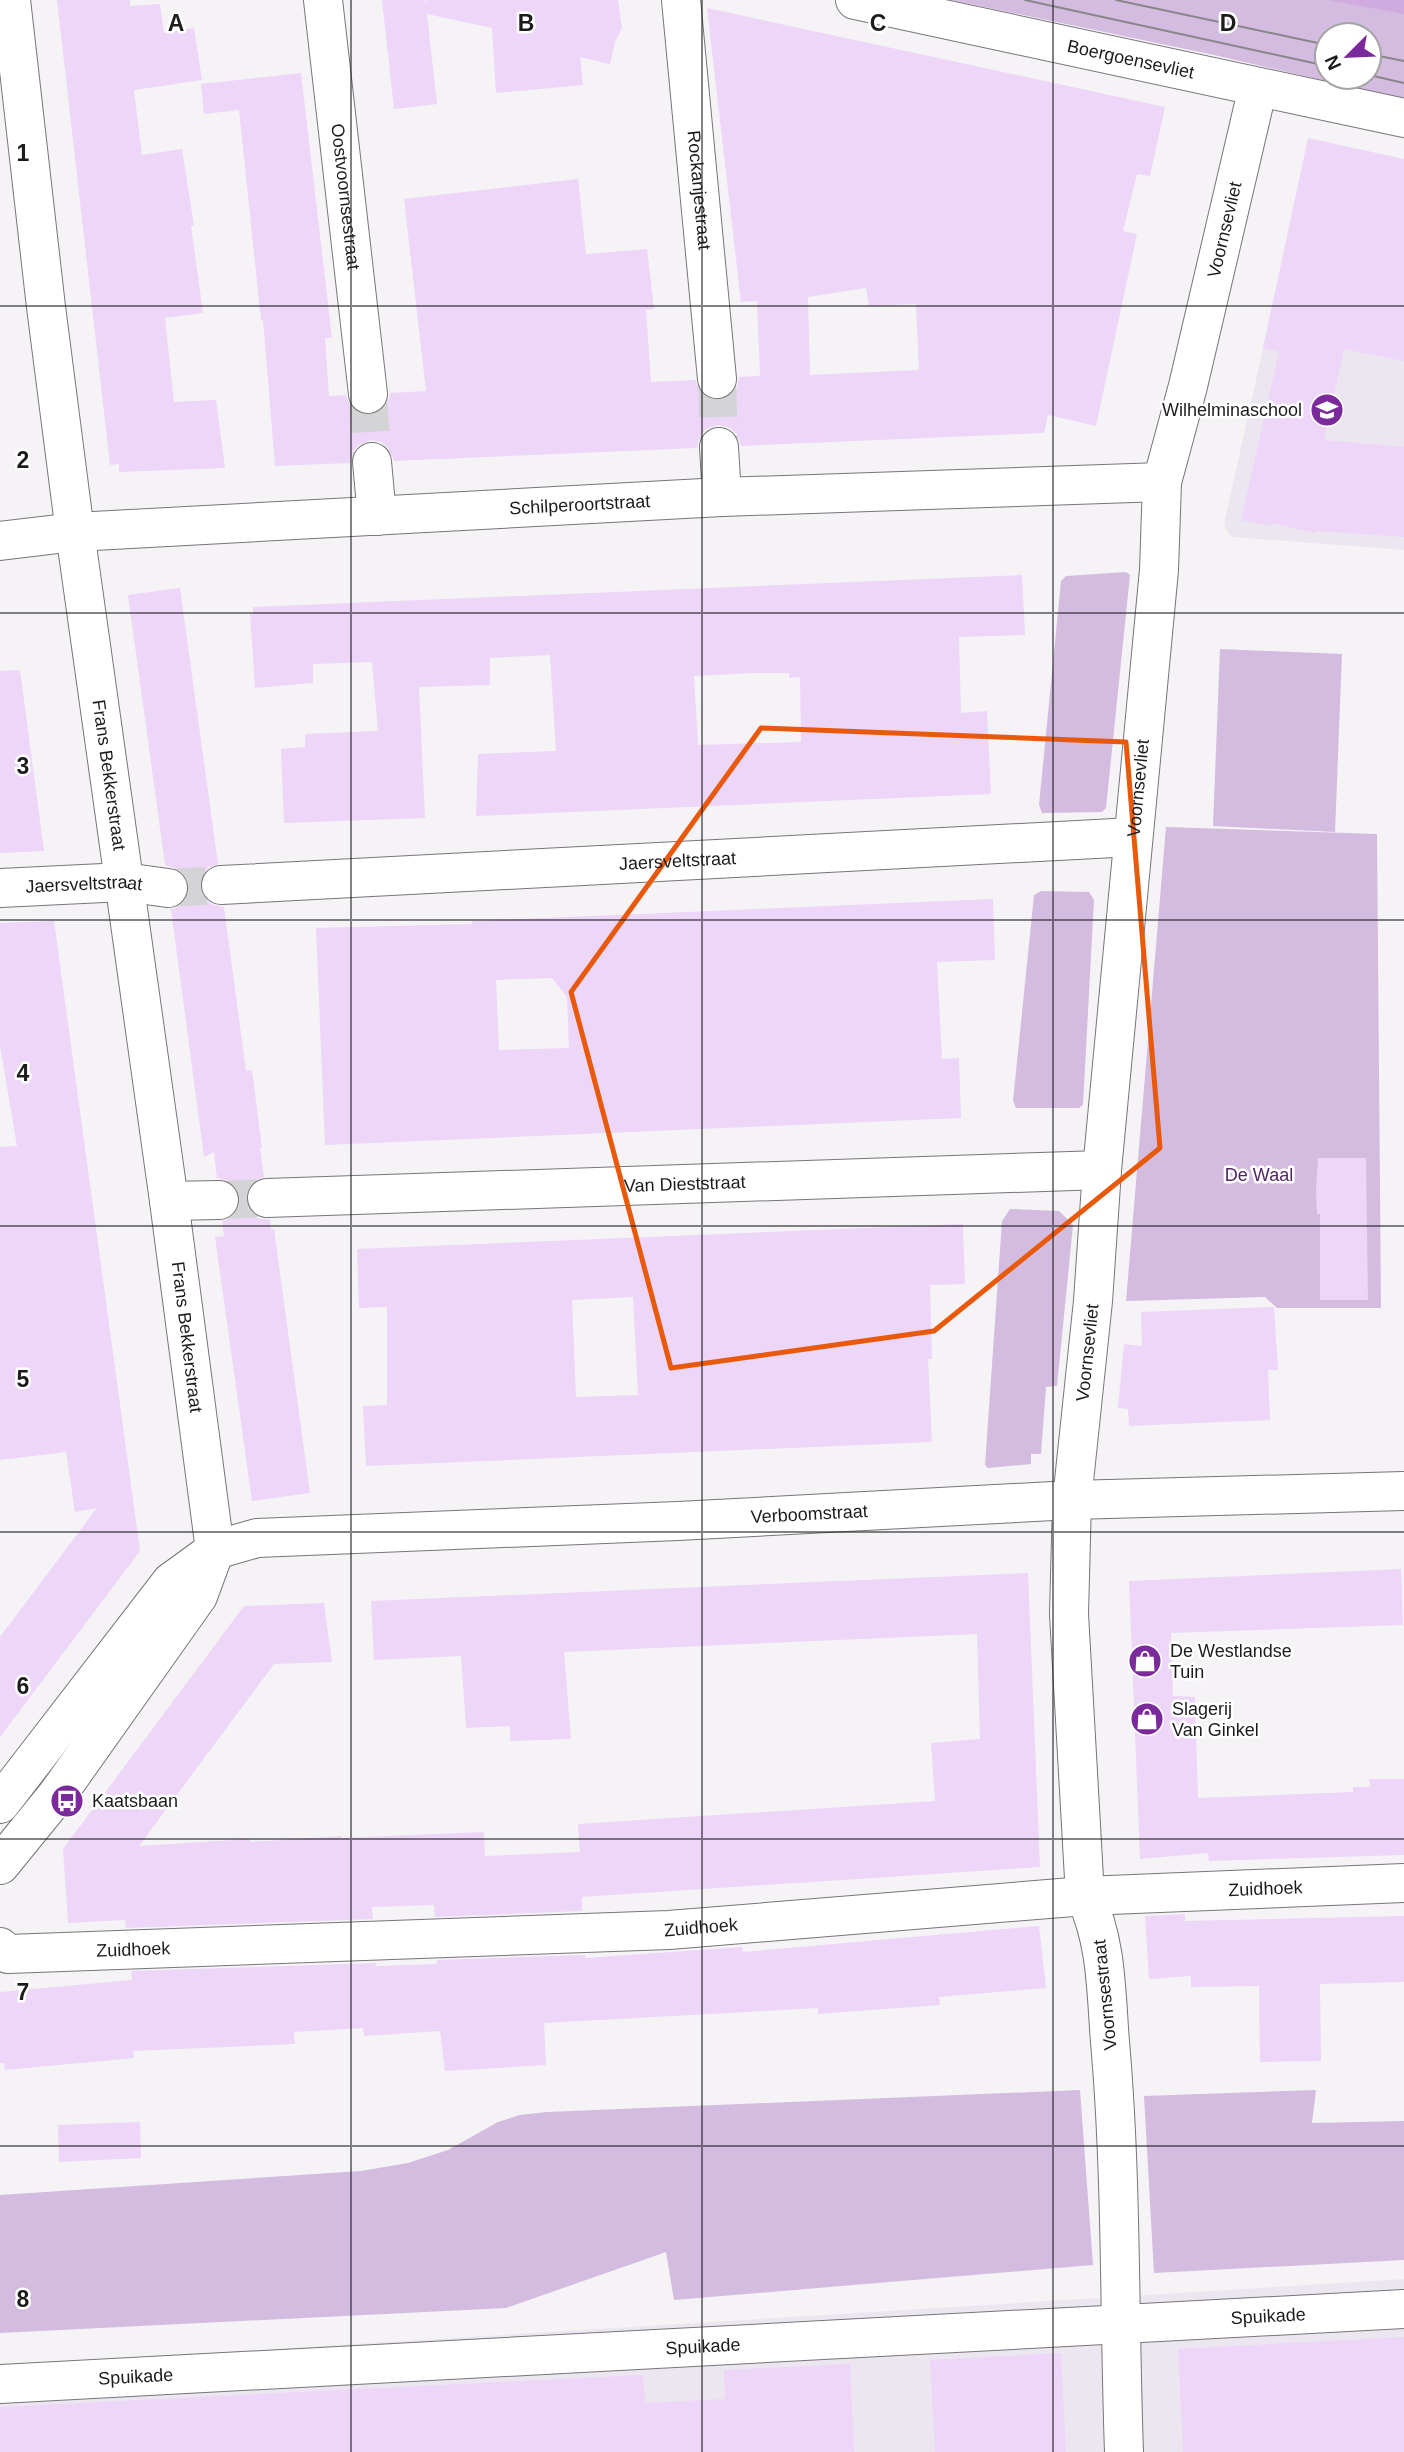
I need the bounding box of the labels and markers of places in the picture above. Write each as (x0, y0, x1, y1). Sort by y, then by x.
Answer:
school or university icon: Wilhelminaschool (1308, 391, 1346, 429)
place label: Wilhelminaschool (1162, 400, 1302, 420)
place label: De Westlandse Tuin (1170, 1641, 1292, 1682)
shop icon: De Westlandse Tuin (1126, 1642, 1164, 1680)
place label: Slagerij Van Ginkel (1172, 1699, 1259, 1740)
shop icon: Slagerij Van Ginkel (1128, 1700, 1166, 1738)
bus stop icon: Kaatsbaan (48, 1782, 86, 1820)
place label: Kaatsbaan (92, 1791, 178, 1811)

